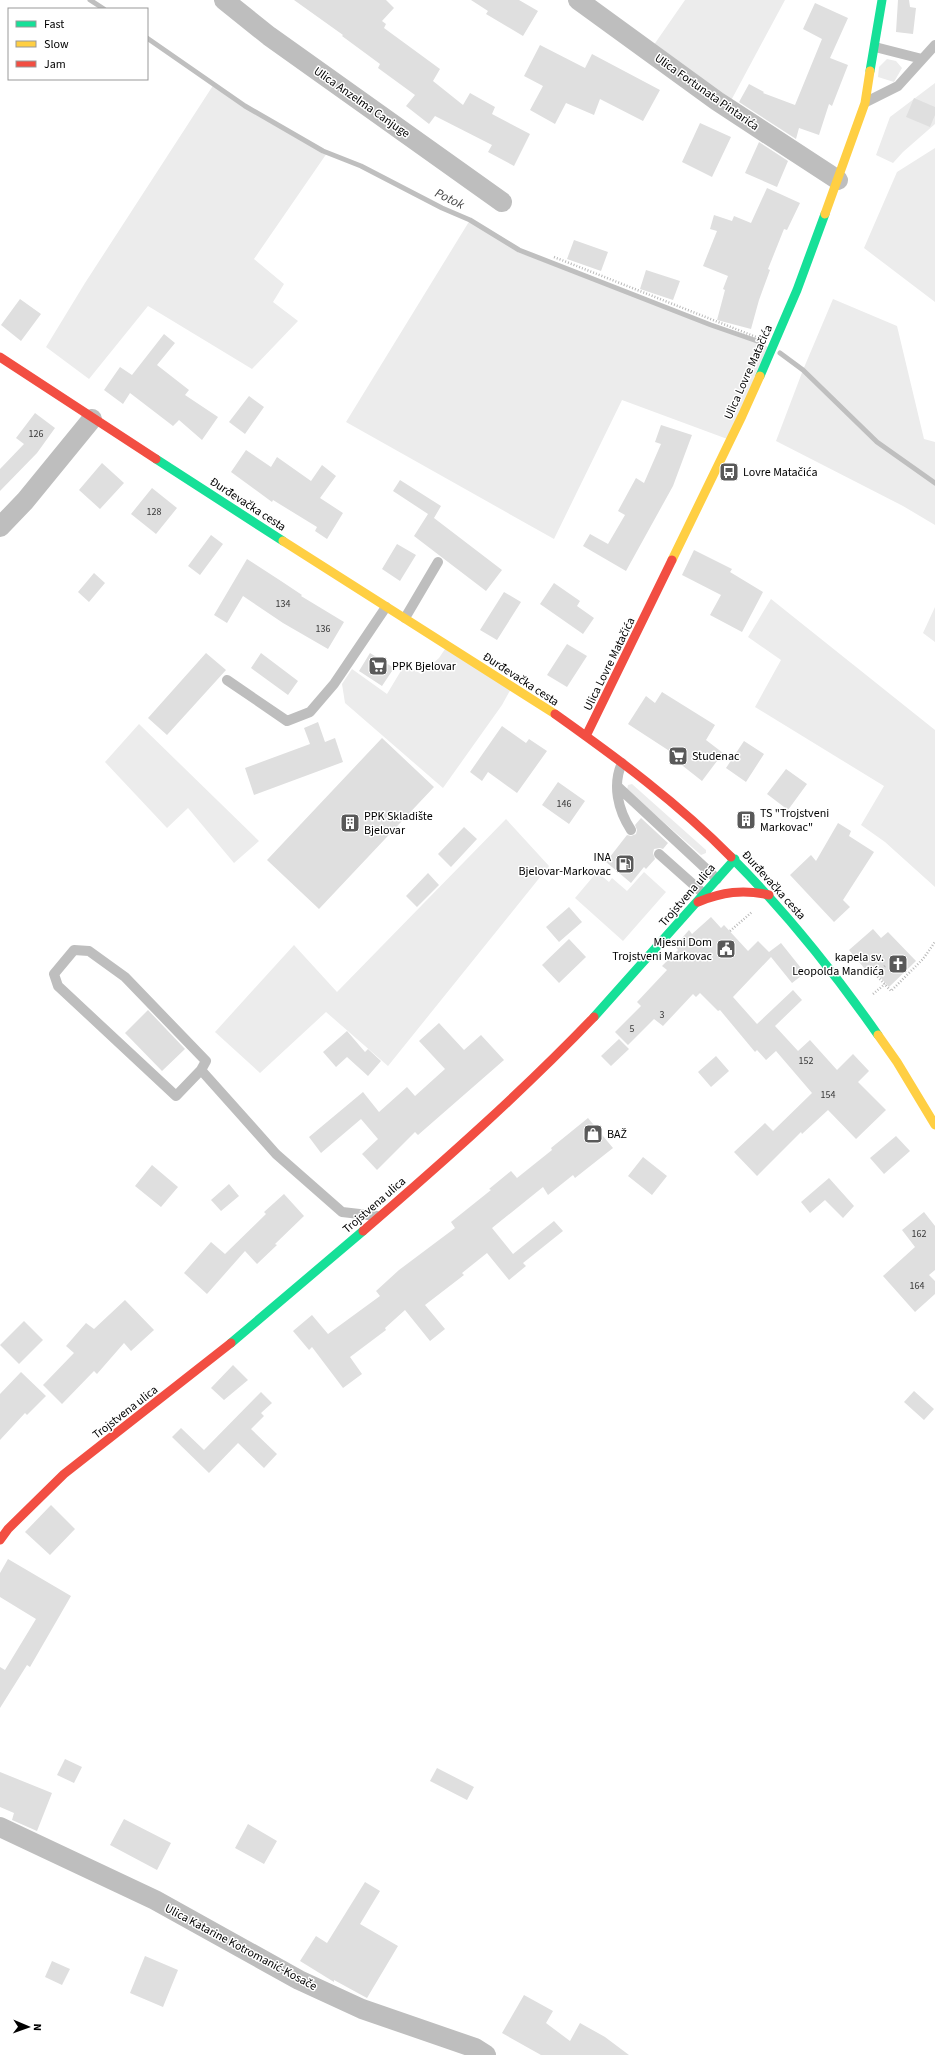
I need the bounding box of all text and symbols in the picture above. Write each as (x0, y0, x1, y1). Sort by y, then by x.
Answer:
legend (8, 8, 148, 80)
text: Fast (44, 16, 64, 33)
text: Slow (44, 36, 69, 53)
street label: Ulica Fortunata Pintarića (651, 50, 762, 135)
text: Jam (44, 56, 66, 73)
street label: Ulica Anzelma Canjuge (310, 63, 413, 142)
water label: Potok (432, 184, 468, 214)
street label: Ulica Lovre Matačića (720, 322, 777, 422)
house number: 126 (29, 427, 43, 441)
bus stop icon: Lovre Matačića (718, 461, 740, 483)
place label: Lovre Matačića (743, 464, 817, 481)
street label: Đurđevačka cesta (206, 473, 289, 535)
house number: 128 (147, 505, 161, 519)
house number: 134 (276, 597, 290, 611)
street label: Ulica Lovre Matačića (579, 615, 639, 714)
house number: 136 (316, 622, 330, 636)
street label: Đurđevačka cesta (479, 648, 562, 710)
supermarket icon: PPK Bjelovar (367, 655, 389, 677)
place label: PPK Bjelovar (392, 658, 457, 675)
supermarket icon: Studenac (667, 745, 689, 767)
place label: Studenac (692, 748, 740, 765)
house number: 146 (557, 797, 571, 811)
place label: TS "Trojstveni Markovac" (760, 805, 829, 836)
place label: PPK Skladište Bjelovar (364, 808, 433, 839)
building icon: TS "Trojstveni Markovac" (735, 809, 757, 831)
building icon: PPK Skladište Bjelovar (339, 812, 361, 834)
street label: Đurđevačka cesta (738, 847, 809, 924)
place label: INA Bjelovar-Markovac (518, 849, 612, 880)
fuel station icon: INA Bjelovar-Markovac (614, 853, 636, 875)
street label: Trojstvena ulica (655, 860, 720, 931)
place label: Mjesni Dom Trojstveni Markovac (612, 934, 713, 965)
public building icon: Mjesni Dom Trojstveni Markovac (715, 938, 737, 960)
place label: kapela sv. Leopolda Mandića (792, 949, 884, 980)
church icon: kapela sv. Leopolda Mandića (887, 953, 909, 975)
house number: 3 (660, 1008, 665, 1022)
house number: 5 (630, 1022, 635, 1036)
house number: 152 (799, 1054, 813, 1068)
house number: 154 (821, 1088, 835, 1102)
shop icon: BAŽ (582, 1123, 604, 1145)
place label: BAŽ (607, 1126, 627, 1143)
street label: Trojstvena ulica (339, 1173, 410, 1238)
house number: 162 (912, 1227, 926, 1241)
house number: 164 (910, 1279, 924, 1293)
street label: Trojstvena ulica (89, 1381, 162, 1443)
street label: Ulica Katarine Kotromanić-Kosače (162, 1900, 320, 1995)
north arrow (8, 2007, 48, 2047)
text: N (30, 2023, 45, 2031)

